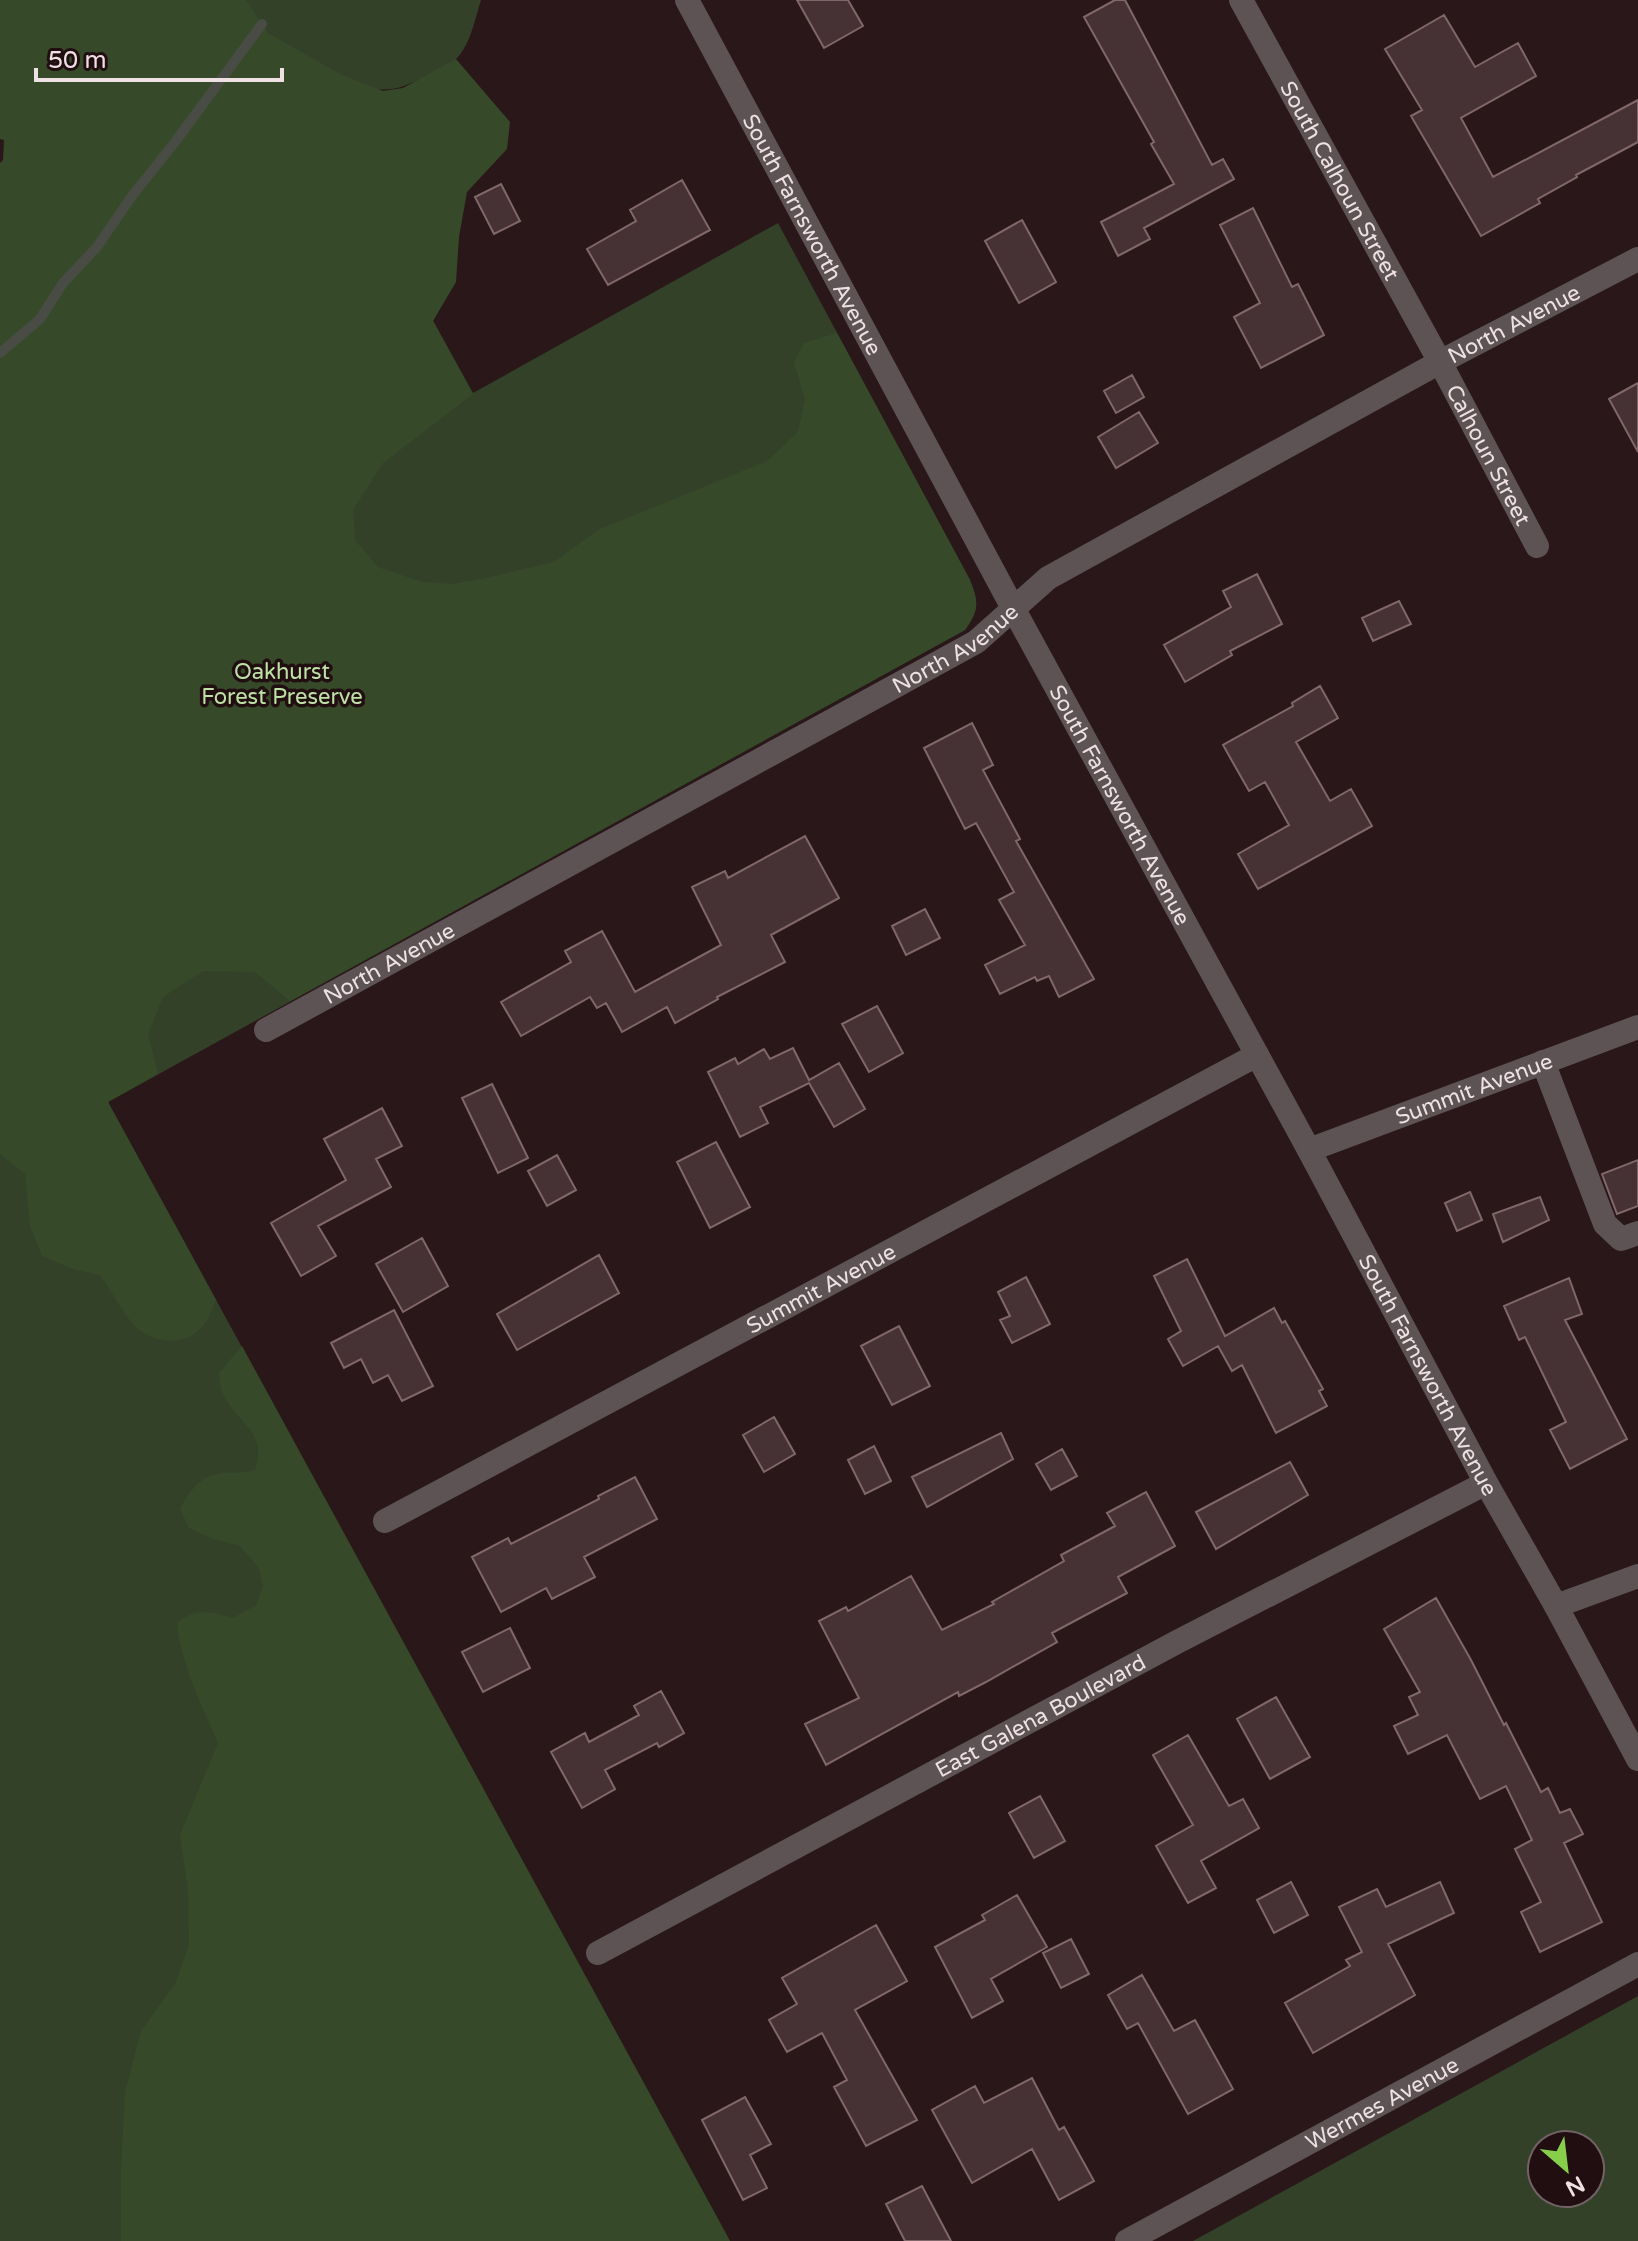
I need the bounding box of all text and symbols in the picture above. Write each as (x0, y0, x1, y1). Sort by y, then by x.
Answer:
scale bar (36, 32, 282, 82)
text: 50 m (48, 46, 106, 75)
street label: South Calhoun Street (1274, 77, 1405, 285)
street label: South Farnsworth Avenue (737, 110, 887, 360)
street label: North Avenue (1444, 279, 1585, 370)
street label: Calhoun Street (1440, 380, 1536, 530)
street label: North Avenue (888, 599, 1024, 699)
park label: Oakhurst Forest Preserve (201, 659, 363, 710)
street label: South Farnsworth Avenue (1043, 681, 1196, 930)
street label: North Avenue (319, 917, 459, 1010)
street label: Summit Avenue (1392, 1048, 1556, 1130)
street label: Summit Avenue (742, 1239, 900, 1340)
street label: South Farnsworth Avenue (1353, 1250, 1503, 1501)
street label: East Galena Boulevard (931, 1649, 1150, 1783)
street label: Wermes Avenue (1302, 2052, 1463, 2156)
north arrow (1526, 2129, 1606, 2209)
text: N (1561, 2170, 1589, 2201)

